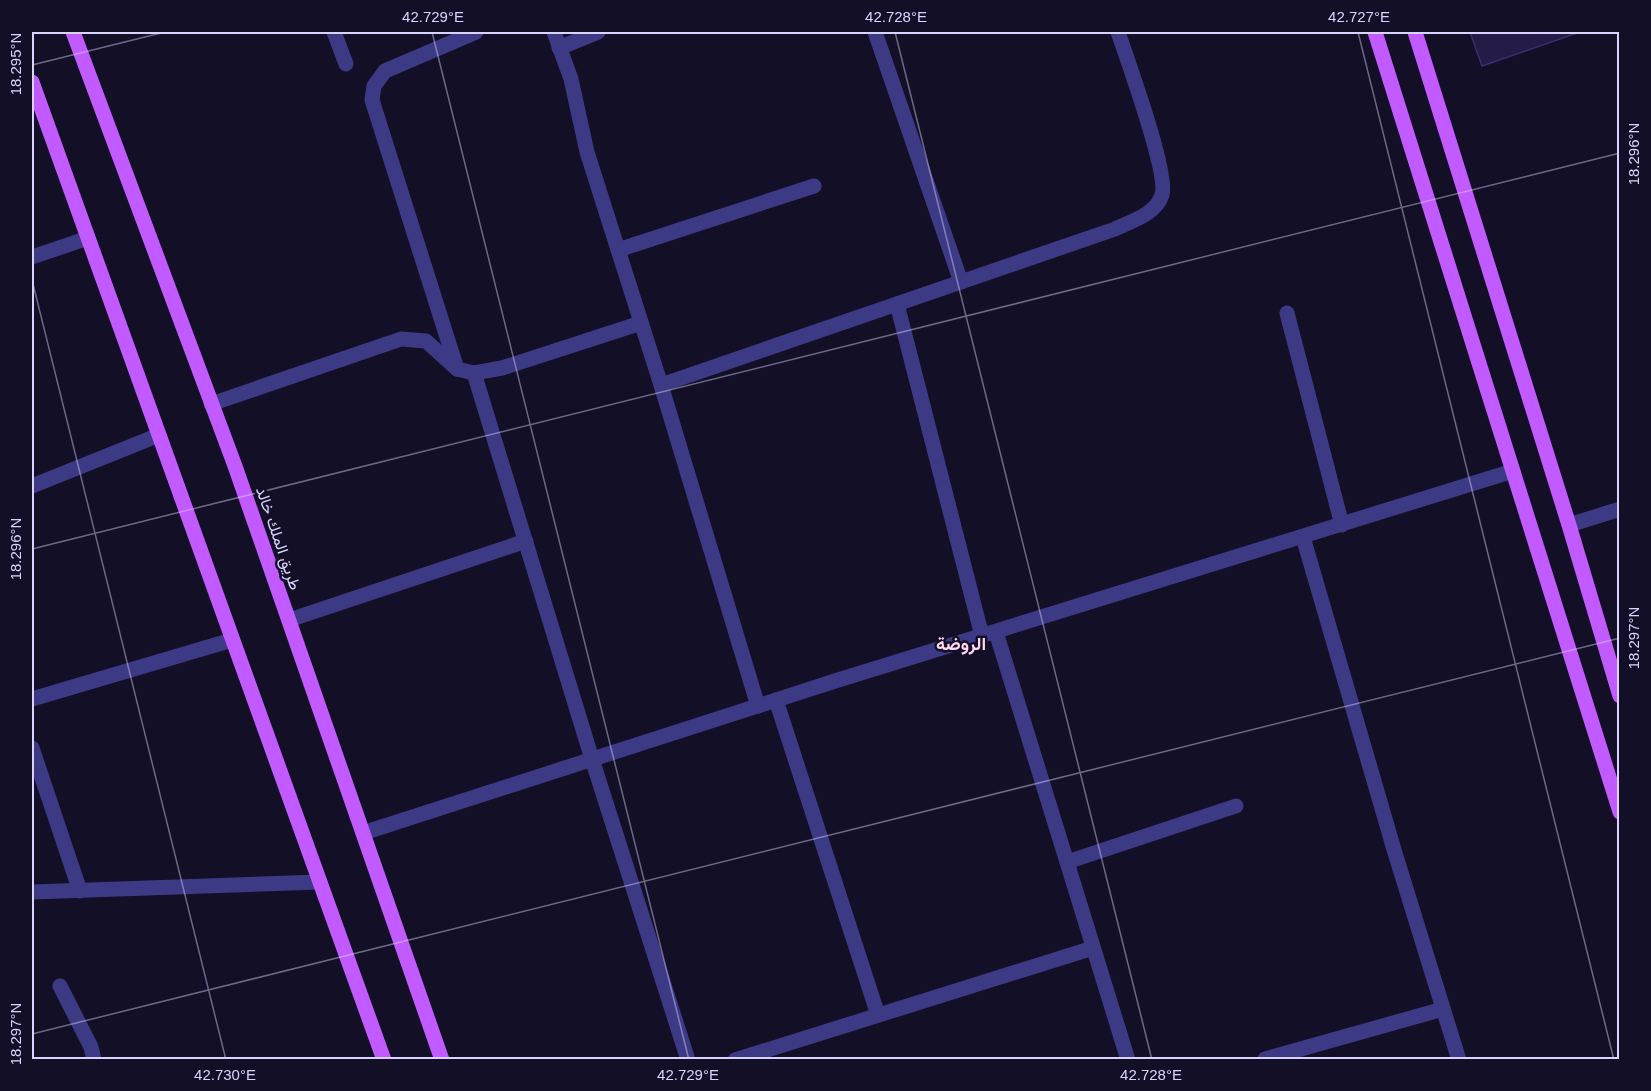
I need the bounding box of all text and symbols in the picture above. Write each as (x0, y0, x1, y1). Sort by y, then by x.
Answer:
text: 42.729°E (402, 8, 464, 25)
text: 42.728°E (865, 8, 927, 25)
text: 42.727°E (1328, 8, 1390, 25)
text: 18.295°N (7, 33, 24, 95)
text: 18.296°N (1625, 123, 1642, 185)
street label: طريق الملك خالد (251, 484, 304, 593)
text: 18.296°N (7, 518, 24, 580)
text: 18.297°N (1625, 607, 1642, 669)
district label: الروضة (936, 634, 986, 655)
text: 18.297°N (7, 1003, 24, 1065)
text: 42.730°E (194, 1066, 256, 1083)
text: 42.729°E (657, 1066, 719, 1083)
text: 42.728°E (1120, 1066, 1182, 1083)

